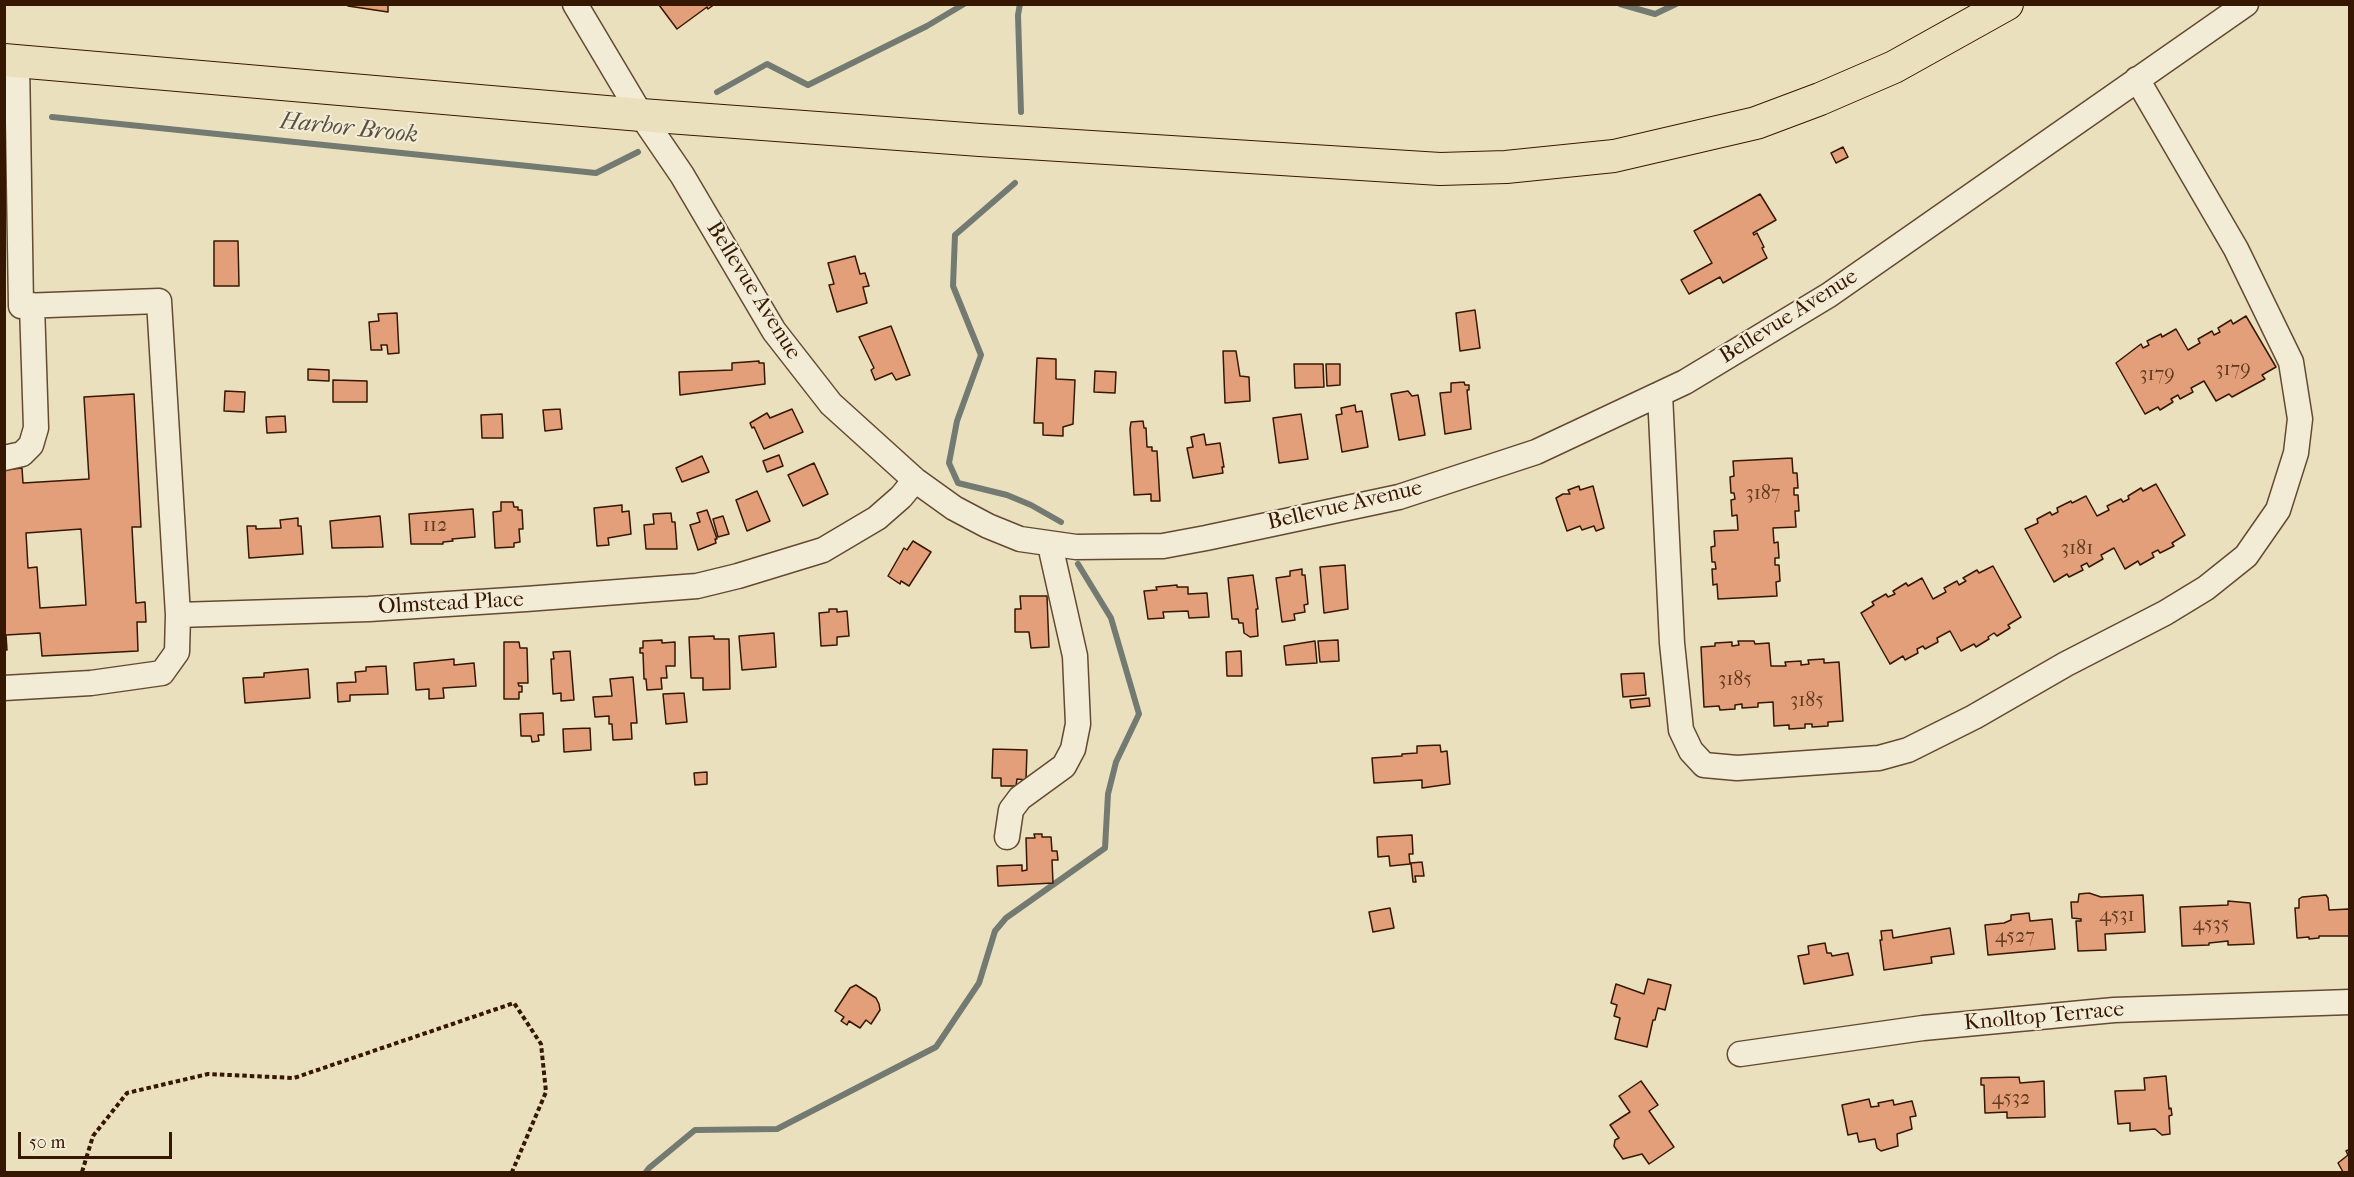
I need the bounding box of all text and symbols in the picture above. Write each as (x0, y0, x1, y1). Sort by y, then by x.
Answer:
water label: Harbor Brook (279, 107, 419, 151)
street label: Bellevue Avenue (700, 217, 806, 365)
street label: Bellevue Avenue (1715, 264, 1863, 370)
house number: 3179 (2215, 358, 2251, 382)
house number: 3179 (2139, 363, 2175, 387)
street label: Bellevue Avenue (1265, 475, 1425, 537)
house number: 3187 (1745, 482, 1781, 506)
house number: 112 (423, 514, 447, 538)
house number: 3181 (2061, 537, 2093, 561)
street label: Olmstead Place (378, 587, 524, 621)
house number: 3185 (1718, 668, 1752, 692)
house number: 3185 (1790, 689, 1824, 713)
house number: 4531 (2099, 904, 2135, 928)
house number: 4535 (2193, 913, 2229, 937)
house number: 4527 (1995, 925, 2035, 949)
street label: Knolltop Terrace (1963, 997, 2125, 1037)
house number: 4532 (1992, 1087, 2030, 1111)
scale bar (21, 1120, 176, 1158)
text: 50 m (29, 1132, 65, 1153)

